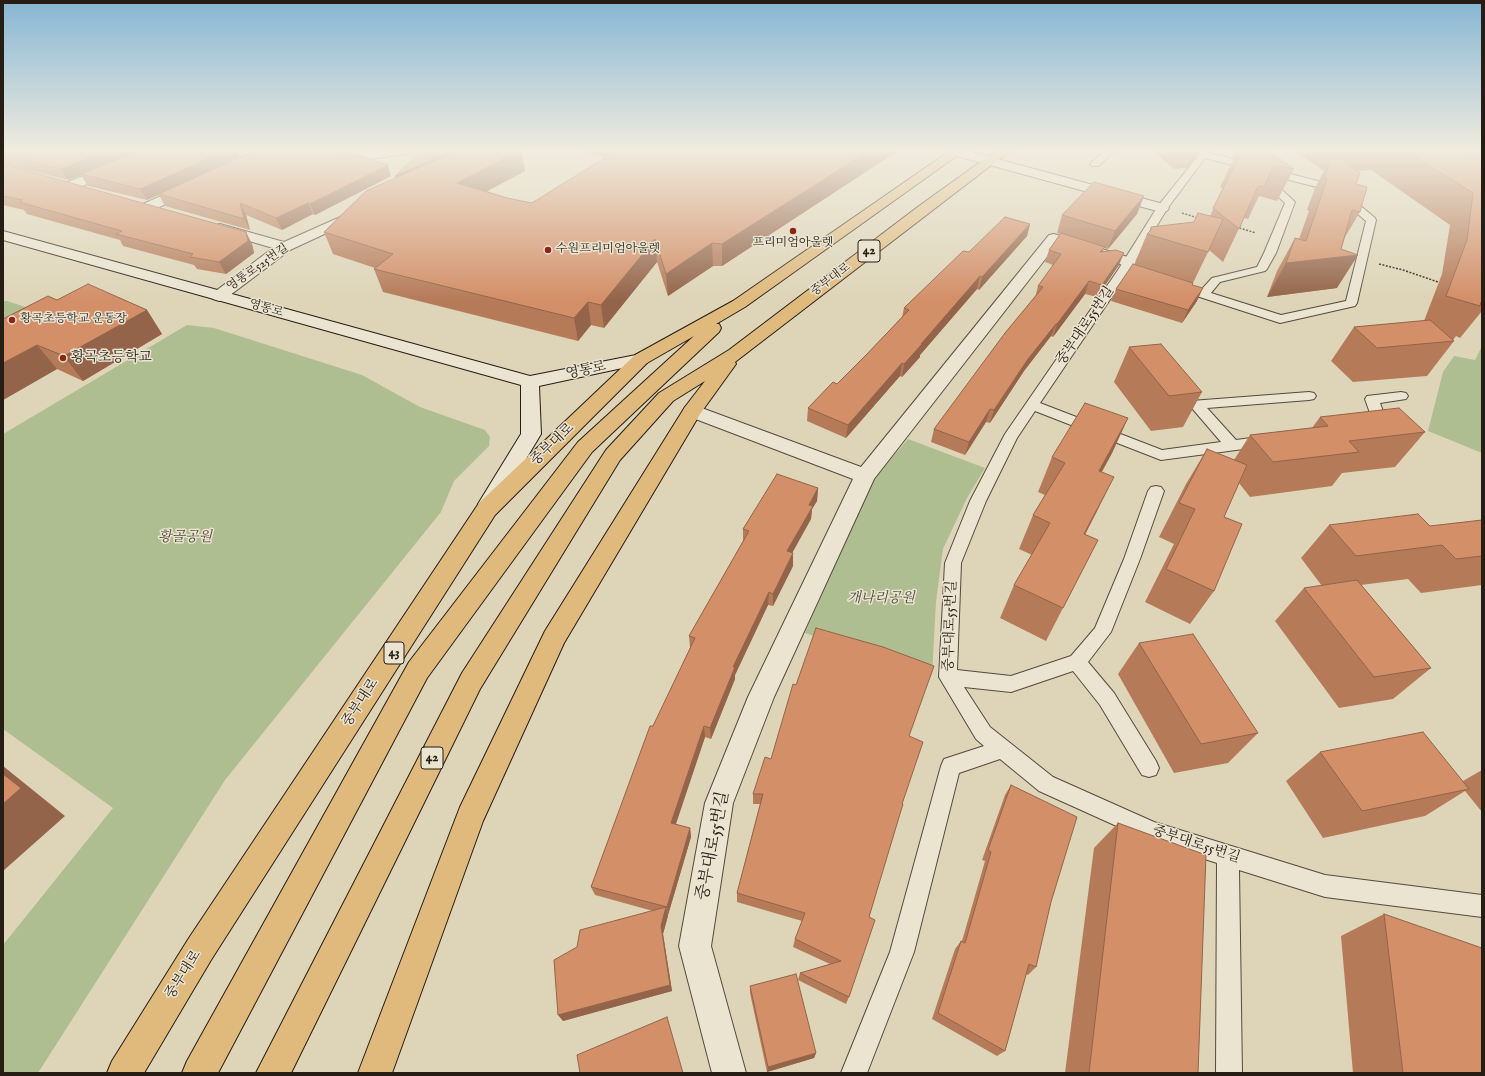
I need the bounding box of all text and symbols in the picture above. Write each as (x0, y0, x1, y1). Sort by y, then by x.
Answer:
marker: 프리미엄아울렛 (788, 226, 798, 236)
place label: 프리미엄아울렛 (752, 237, 834, 251)
road number: 42 (858, 240, 880, 262)
street label: 영통로525번길 (224, 241, 292, 295)
place label: 수원프리미엄아울렛 (556, 243, 660, 257)
marker: 수원프리미엄아울렛 (543, 245, 553, 255)
street label: 중부대로 (808, 260, 854, 300)
street label: 중부대로55번길 (1054, 283, 1118, 369)
street label: 영통로 (247, 297, 285, 321)
place label: 황곡초등학교 운동장 (20, 313, 127, 327)
marker: 황곡초등학교 운동장 (7, 315, 17, 325)
place label: 황곡초등학교 (71, 350, 152, 366)
marker: 황곡초등학교 (58, 353, 68, 363)
street label: 영통로 (564, 359, 608, 383)
street label: 중부대로 (528, 420, 578, 470)
park label: 황골공원 (158, 530, 212, 546)
street label: 중부대로55번길 (941, 580, 961, 672)
park label: 개나리공원 (847, 591, 915, 607)
road number: 43 (384, 642, 404, 664)
street label: 중부대로 (339, 676, 383, 730)
road number: 42 (421, 747, 443, 769)
street label: 중부대로55번길 (693, 790, 735, 902)
street label: 중부대로55번길 (1150, 823, 1242, 867)
street label: 중부대로 (163, 948, 205, 1002)

